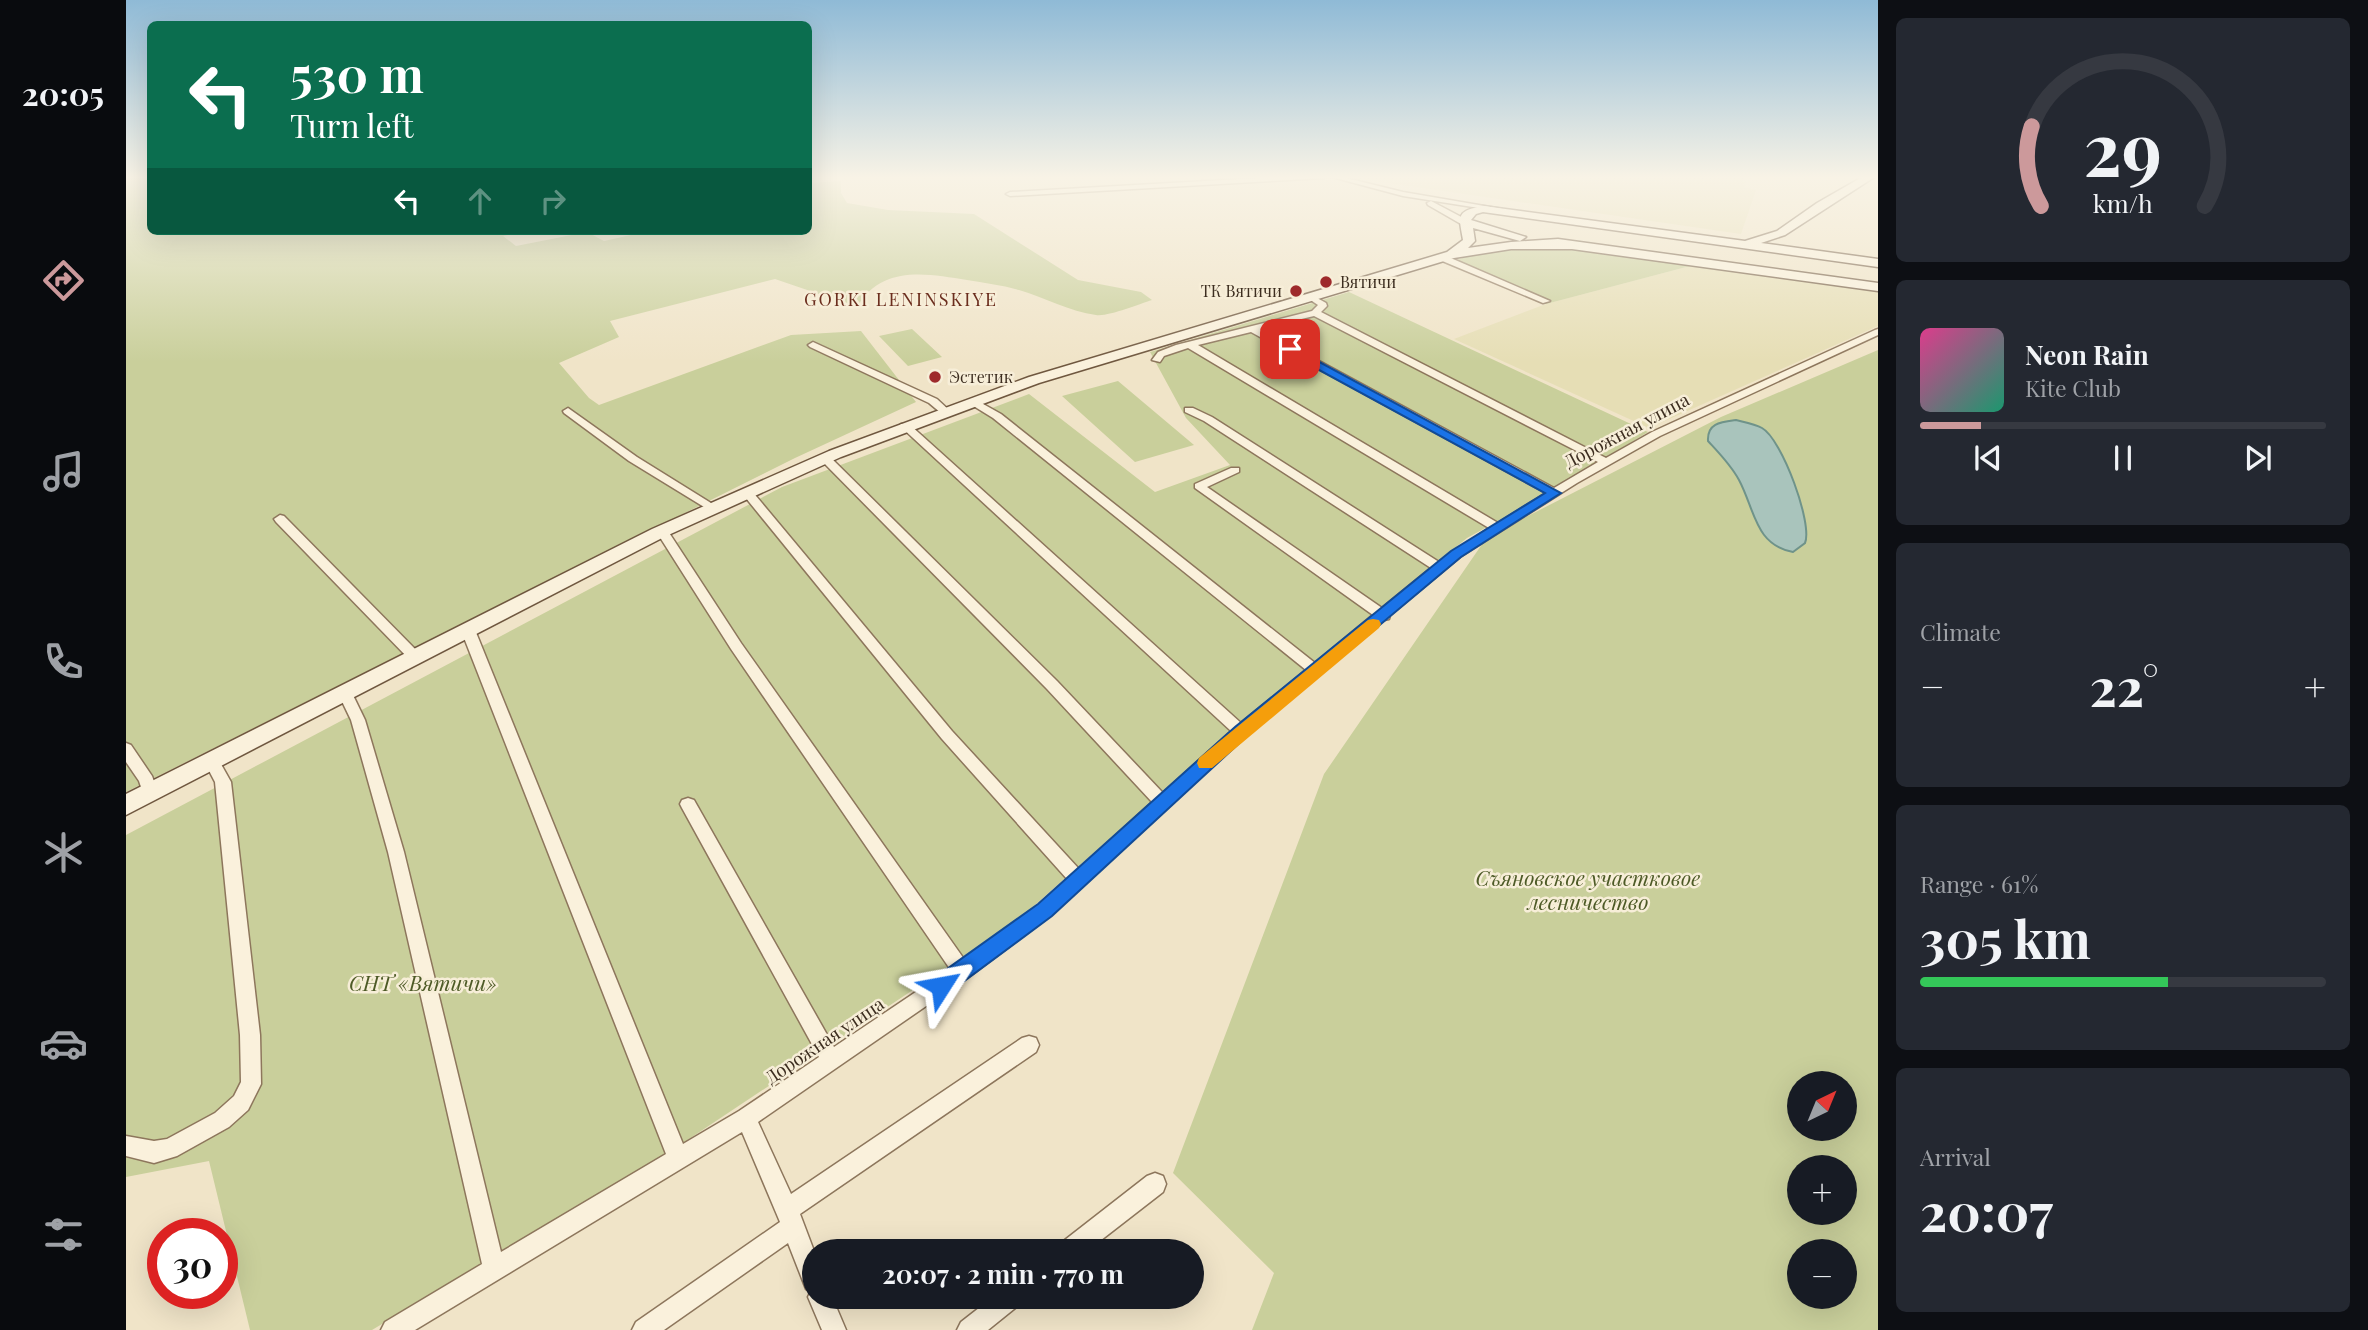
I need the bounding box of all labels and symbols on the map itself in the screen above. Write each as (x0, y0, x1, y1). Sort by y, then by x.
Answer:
place label: Вятичи (1340, 271, 1396, 292)
marker: Вятичи (1318, 274, 1334, 290)
place label: ТК Вятичи (1201, 280, 1282, 301)
marker: ТК Вятичи (1288, 283, 1304, 299)
district label: GORKI LENINSKIYE (804, 287, 998, 311)
pin (1260, 319, 1320, 379)
place label: Эстетик (949, 366, 1013, 387)
marker: Эстетик (927, 369, 943, 385)
street label: Дорожная улица (1560, 387, 1693, 473)
park label: Съяновское участковое лесничество (1476, 863, 1700, 915)
position arrow (904, 949, 978, 1023)
park label: СНТ «Вятичи» (349, 968, 497, 996)
street label: Дорожная улица (760, 991, 889, 1089)
north arrow (1787, 1071, 1857, 1141)
speed limit sign: 30 (147, 1218, 238, 1309)

